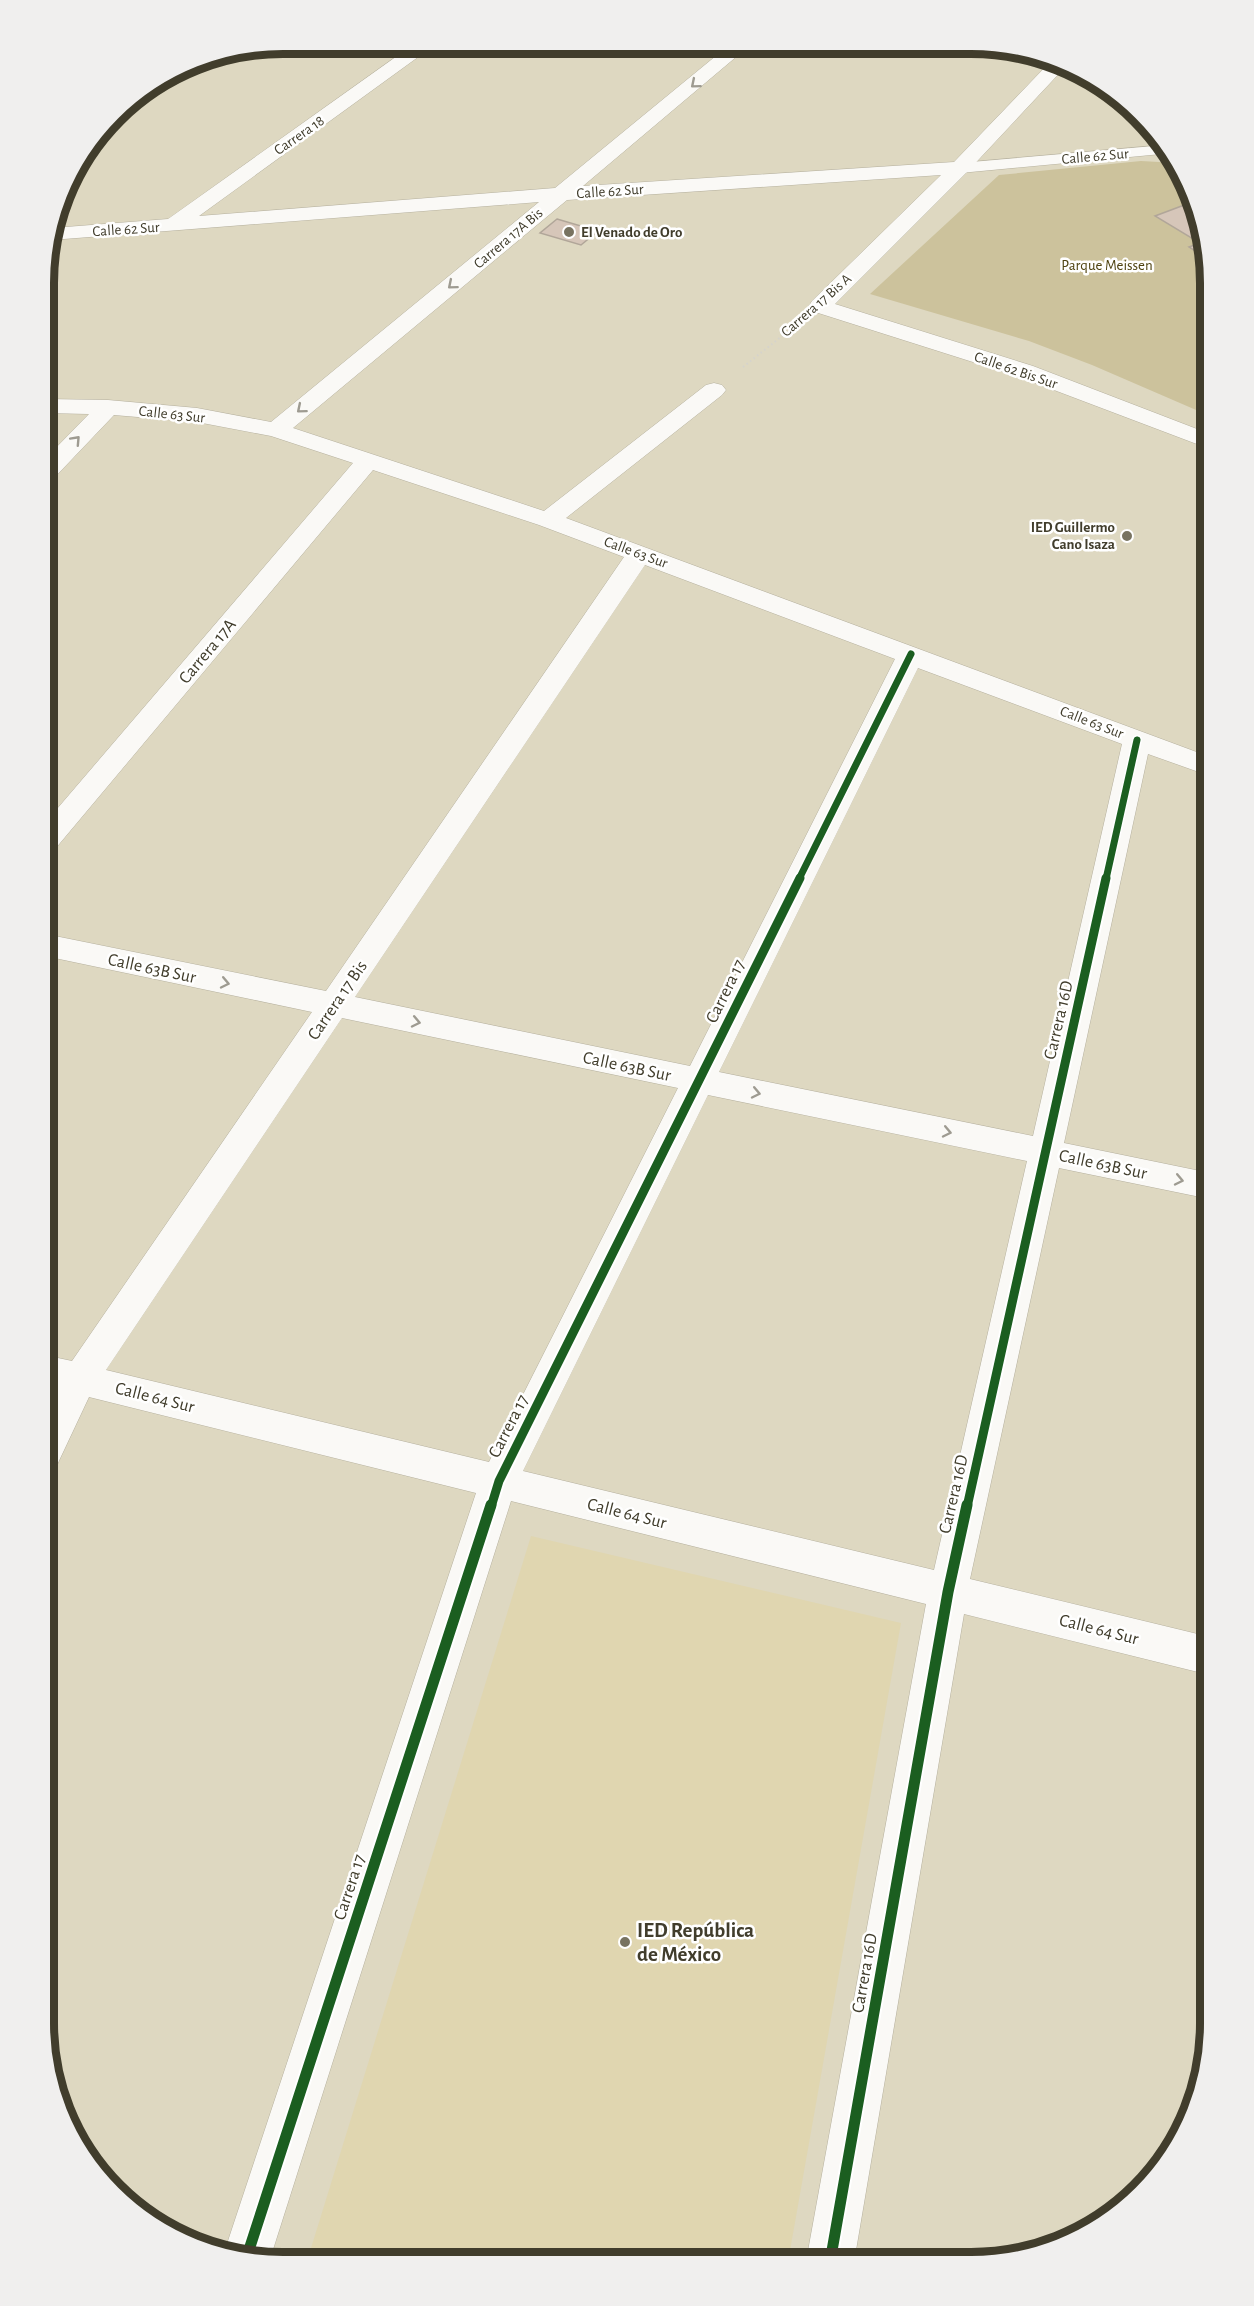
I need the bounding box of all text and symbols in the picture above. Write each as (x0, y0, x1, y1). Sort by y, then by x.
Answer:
one-way arrow (691, 76, 702, 87)
street label: Carrera 18 (271, 113, 327, 158)
street label: Calle 62 Sur (1061, 146, 1129, 167)
street label: Calle 62 Sur (576, 182, 644, 201)
street label: Carrera 17A Bis (471, 205, 546, 271)
street label: Calle 62 Sur (92, 220, 160, 239)
marker: El Venado de Oro (562, 225, 576, 239)
place label: El Venado de Oro (581, 225, 682, 240)
park label: Parque Meissen (1061, 258, 1153, 273)
street label: Carrera 17 Bis A (778, 271, 855, 340)
one-way arrow (448, 277, 459, 288)
street label: Calle 62 Bis Sur (972, 349, 1060, 392)
one-way arrow (297, 402, 308, 413)
street label: Calle 63 Sur (138, 404, 206, 425)
one-way arrow (69, 437, 80, 448)
place label: IED Guillermo Cano Isaza (1031, 520, 1115, 552)
marker: IED Guillermo Cano Isaza (1120, 529, 1134, 543)
street label: Calle 63 Sur (602, 534, 670, 571)
street label: Carrera 17A (176, 615, 240, 687)
street label: Calle 63 Sur (1058, 704, 1126, 741)
street label: Calle 63B Sur (106, 951, 198, 987)
street label: Carrera 17 (703, 957, 749, 1026)
street label: Carrera 17 Bis (305, 958, 371, 1044)
one-way arrow (220, 976, 230, 989)
street label: Carrera 16D (1041, 979, 1077, 1062)
one-way arrow (411, 1015, 421, 1028)
street label: Calle 63B Sur (581, 1049, 673, 1085)
one-way arrow (751, 1086, 761, 1099)
one-way arrow (942, 1125, 952, 1138)
street label: Calle 63B Sur (1057, 1147, 1149, 1183)
one-way arrow (1174, 1173, 1184, 1186)
street label: Calle 64 Sur (113, 1379, 197, 1417)
street label: Carrera 17 (485, 1392, 532, 1461)
street label: Carrera 16D (936, 1453, 972, 1536)
street label: Calle 64 Sur (585, 1495, 669, 1533)
street label: Calle 64 Sur (1057, 1611, 1141, 1649)
street label: Carrera 17 (331, 1852, 369, 1922)
place label: IED República de México (637, 1920, 754, 1965)
street label: Carrera 16D (849, 1932, 881, 2014)
marker: IED República de México (618, 1935, 632, 1949)

